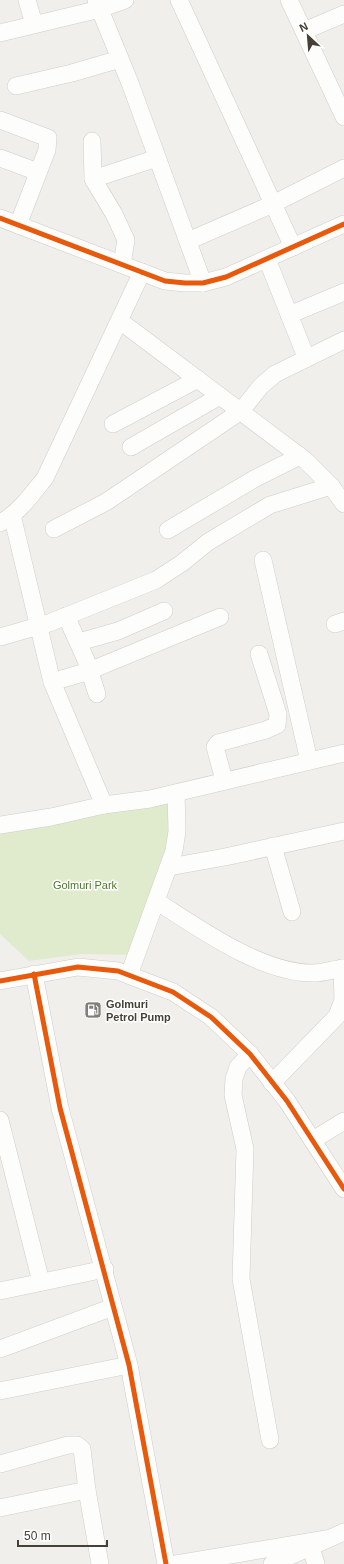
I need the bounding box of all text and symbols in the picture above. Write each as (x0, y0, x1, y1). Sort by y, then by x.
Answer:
north arrow (288, 16, 328, 56)
text: N (297, 20, 310, 34)
park label: Golmuri Park (53, 879, 118, 891)
place label: Golmuri Petrol Pump (106, 998, 171, 1023)
fuel station icon: Golmuri Petrol Pump (83, 1000, 103, 1020)
scale bar (18, 1522, 107, 1548)
text: 50 m (24, 1529, 51, 1543)

